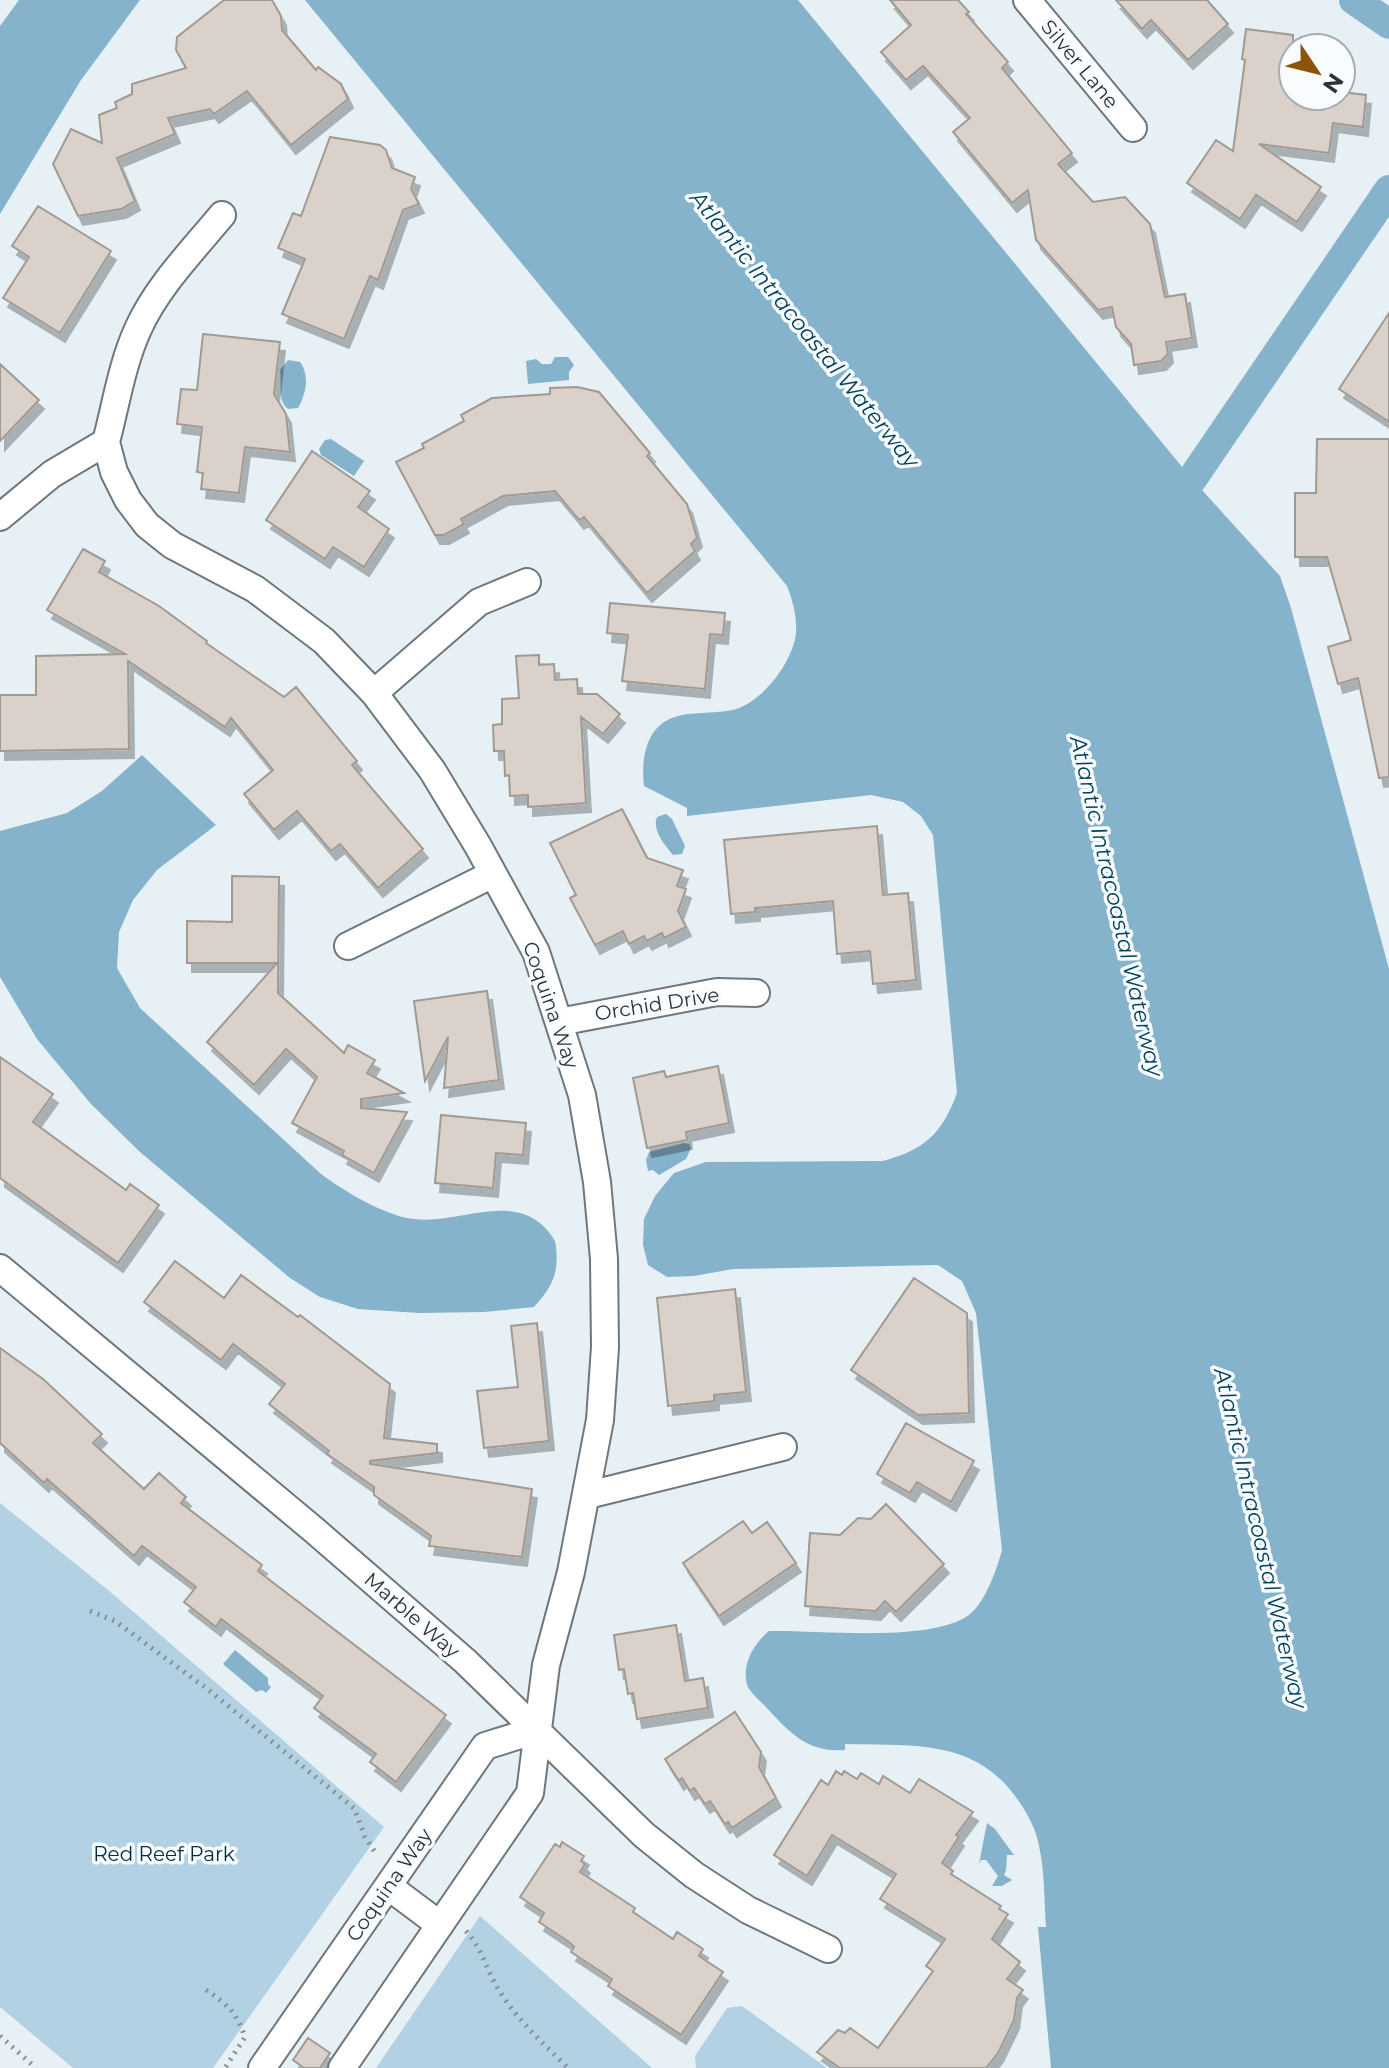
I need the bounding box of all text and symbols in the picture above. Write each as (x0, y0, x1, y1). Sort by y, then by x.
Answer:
street label: Silver Lane (1036, 15, 1124, 113)
north arrow (1277, 32, 1357, 112)
text: N (1317, 68, 1349, 98)
water label: Atlantic Intracoastal Waterway (683, 184, 926, 475)
water label: Atlantic Intracoastal Waterway (1064, 731, 1169, 1081)
street label: Coquina Way (518, 938, 584, 1072)
street label: Orchid Drive (593, 982, 721, 1026)
water label: Atlantic Intracoastal Waterway (1208, 1363, 1313, 1713)
street label: Marble Way (359, 1567, 465, 1663)
street label: Coquina Way (341, 1824, 437, 1946)
park label: Red Reef Park (93, 1842, 235, 1866)

